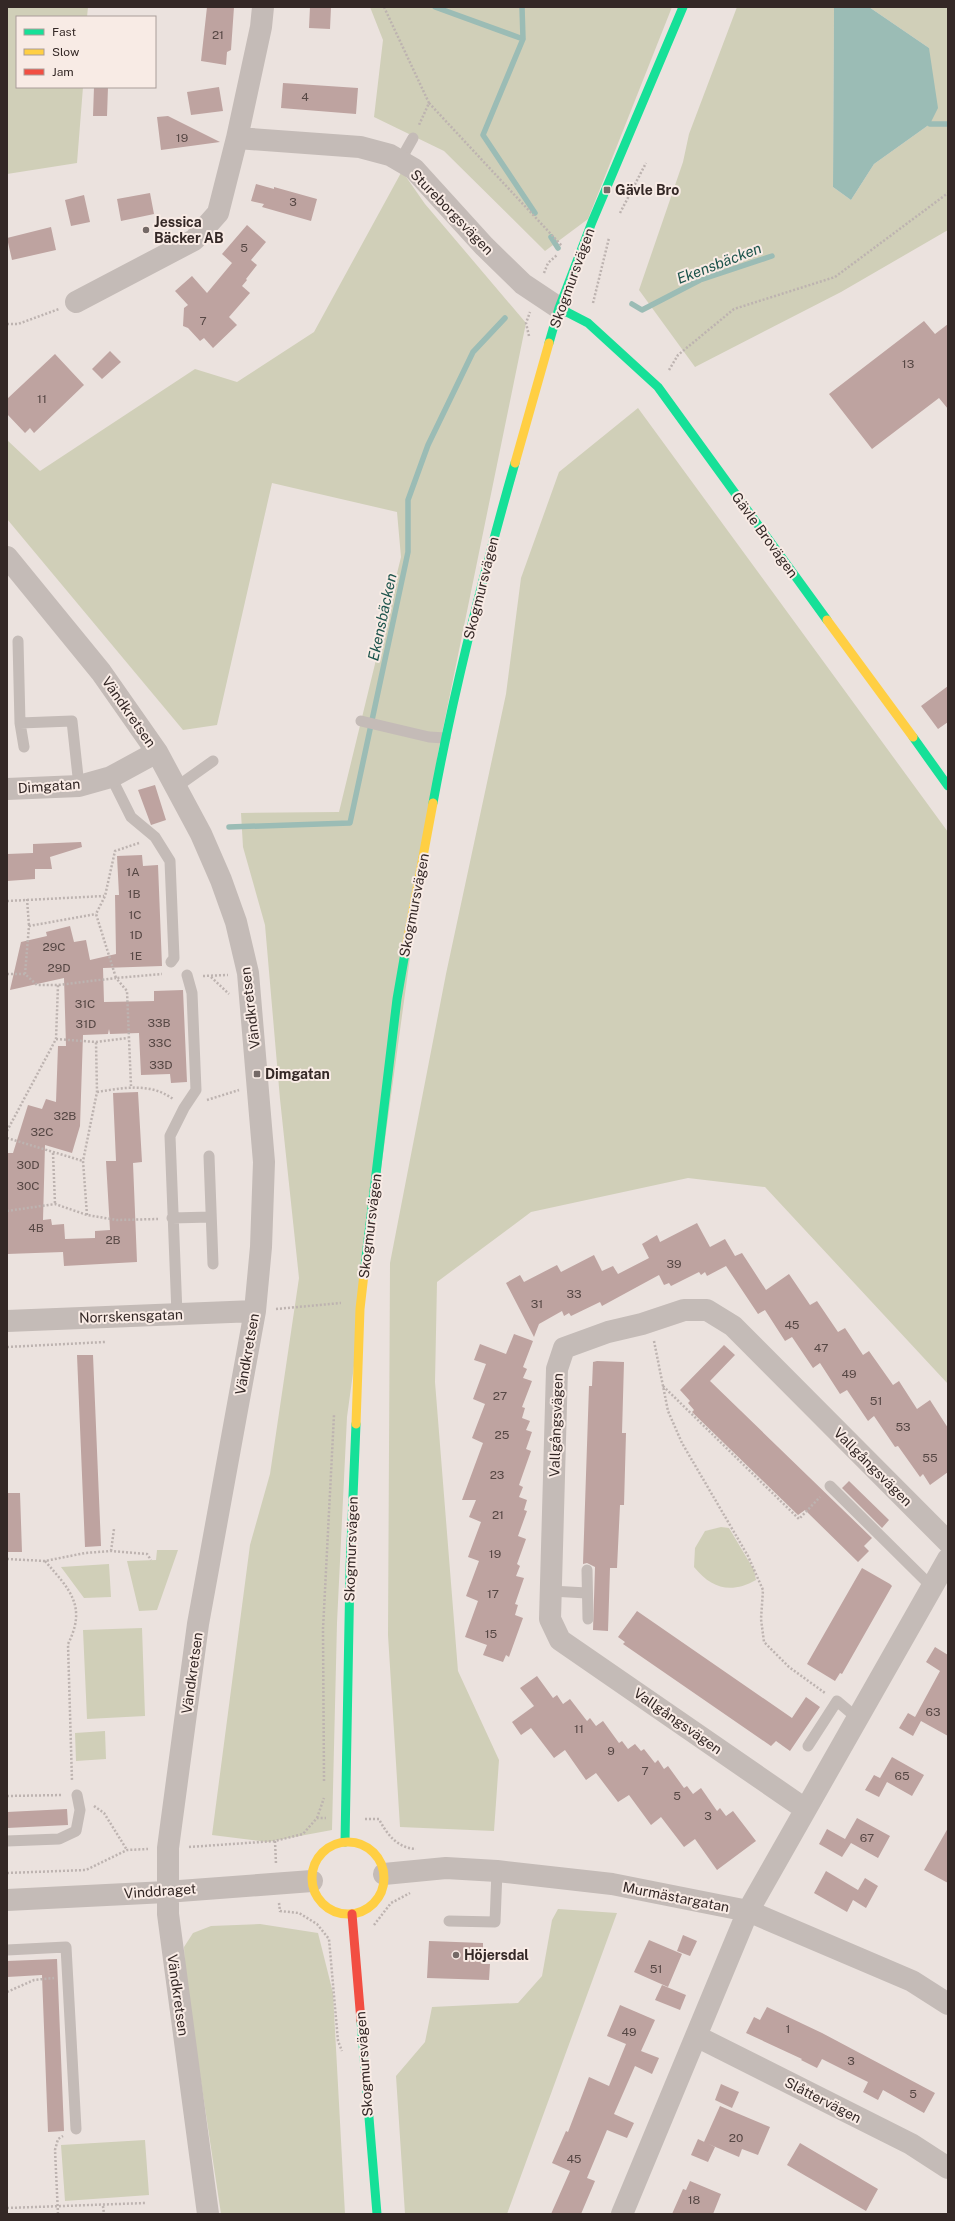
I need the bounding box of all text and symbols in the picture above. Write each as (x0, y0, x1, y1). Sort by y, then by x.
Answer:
legend (16, 16, 156, 88)
text: Fast (52, 25, 77, 39)
house number: 21 (212, 28, 224, 42)
text: Slow (52, 45, 80, 59)
text: Jam (52, 65, 74, 79)
house number: 4 (301, 90, 309, 104)
house number: 19 (176, 131, 188, 145)
street label: Stureborgsvägen (407, 166, 497, 258)
place label: Gävle Bro (615, 182, 679, 198)
marker: Gävle Bro (602, 185, 612, 195)
house number: 3 (289, 195, 297, 209)
place label: Jessica Bäcker AB (154, 214, 224, 246)
marker: Jessica Bäcker AB (141, 225, 151, 235)
street label: Skogmursvägen (546, 226, 598, 330)
water label: Ekensbäcken (674, 239, 764, 287)
house number: 5 (240, 241, 248, 255)
house number: 7 (199, 314, 207, 328)
house number: 13 (902, 357, 914, 371)
house number: 11 (37, 392, 47, 406)
street label: Gävle Brovägen (729, 489, 801, 581)
street label: Skogmursvägen (460, 535, 502, 641)
water label: Ekensbäcken (364, 572, 400, 662)
street label: Vändkretsen (99, 674, 159, 750)
street label: Dimgatan (17, 776, 81, 796)
street label: Skogmursvägen (396, 852, 432, 958)
house number: 1A (126, 865, 140, 879)
house number: 1B (128, 887, 140, 901)
house number: 1C (128, 908, 142, 922)
house number: 1D (129, 928, 143, 942)
house number: 29C (43, 940, 65, 954)
house number: 1E (130, 949, 142, 963)
house number: 29D (48, 961, 70, 975)
street label: Vändkretsen (237, 966, 263, 1050)
house number: 31C (75, 997, 95, 1011)
house number: 33B (147, 1016, 171, 1030)
house number: 31D (76, 1017, 96, 1031)
house number: 33C (148, 1036, 172, 1050)
house number: 33D (149, 1058, 173, 1072)
place label: Dimgatan (265, 1066, 330, 1082)
marker: Dimgatan (252, 1069, 262, 1079)
house number: 32B (54, 1109, 76, 1123)
house number: 32C (31, 1125, 53, 1139)
house number: 30D (16, 1158, 40, 1172)
street label: Skogmursvägen (356, 1173, 384, 1279)
house number: 30C (16, 1179, 40, 1193)
house number: 4B (28, 1221, 44, 1235)
house number: 2B (105, 1233, 121, 1247)
house number: 39 (667, 1257, 681, 1271)
house number: 33 (566, 1287, 582, 1301)
house number: 31 (531, 1297, 543, 1311)
street label: Norrskensgatan (79, 1306, 183, 1326)
street label: Vändkretsen (232, 1312, 262, 1396)
house number: 45 (784, 1318, 800, 1332)
house number: 47 (814, 1341, 828, 1355)
house number: 49 (841, 1367, 857, 1381)
street label: Vallgångsvägen (546, 1373, 566, 1477)
house number: 27 (493, 1389, 507, 1403)
house number: 51 (870, 1394, 882, 1408)
house number: 53 (895, 1420, 911, 1434)
street label: Vallgångsvägen (831, 1425, 915, 1509)
house number: 25 (495, 1428, 510, 1442)
house number: 55 (922, 1451, 938, 1465)
house number: 23 (490, 1468, 504, 1482)
street label: Skogmursvägen (341, 1496, 361, 1602)
house number: 21 (492, 1508, 504, 1522)
house number: 19 (489, 1547, 501, 1561)
house number: 17 (487, 1587, 499, 1601)
house number: 15 (485, 1627, 498, 1641)
street label: Vändkretsen (178, 1631, 206, 1715)
street label: Vallgångsvägen (631, 1685, 725, 1757)
house number: 63 (926, 1705, 940, 1719)
house number: 11 (574, 1722, 584, 1736)
house number: 9 (607, 1744, 615, 1758)
house number: 7 (641, 1764, 649, 1778)
house number: 65 (894, 1769, 910, 1783)
house number: 5 (673, 1789, 681, 1803)
house number: 3 (704, 1809, 712, 1823)
house number: 67 (860, 1831, 874, 1845)
street label: Murmästargatan (621, 1879, 731, 1915)
street label: Vinddraget (123, 1880, 197, 1902)
place label: Höjersdal (464, 1947, 529, 1963)
marker: Höjersdal (451, 1950, 461, 1960)
street label: Vändkretsen (164, 1953, 192, 2037)
house number: 51 (650, 1962, 662, 1976)
street label: Skogmursvägen (352, 2011, 376, 2117)
house number: 1 (786, 2022, 790, 2036)
house number: 49 (621, 2025, 637, 2039)
house number: 3 (847, 2054, 855, 2068)
street label: Slåttervägen (782, 2074, 864, 2126)
house number: 5 (909, 2087, 917, 2101)
house number: 20 (729, 2131, 743, 2145)
house number: 45 (566, 2152, 582, 2166)
house number: 18 (688, 2193, 701, 2207)

